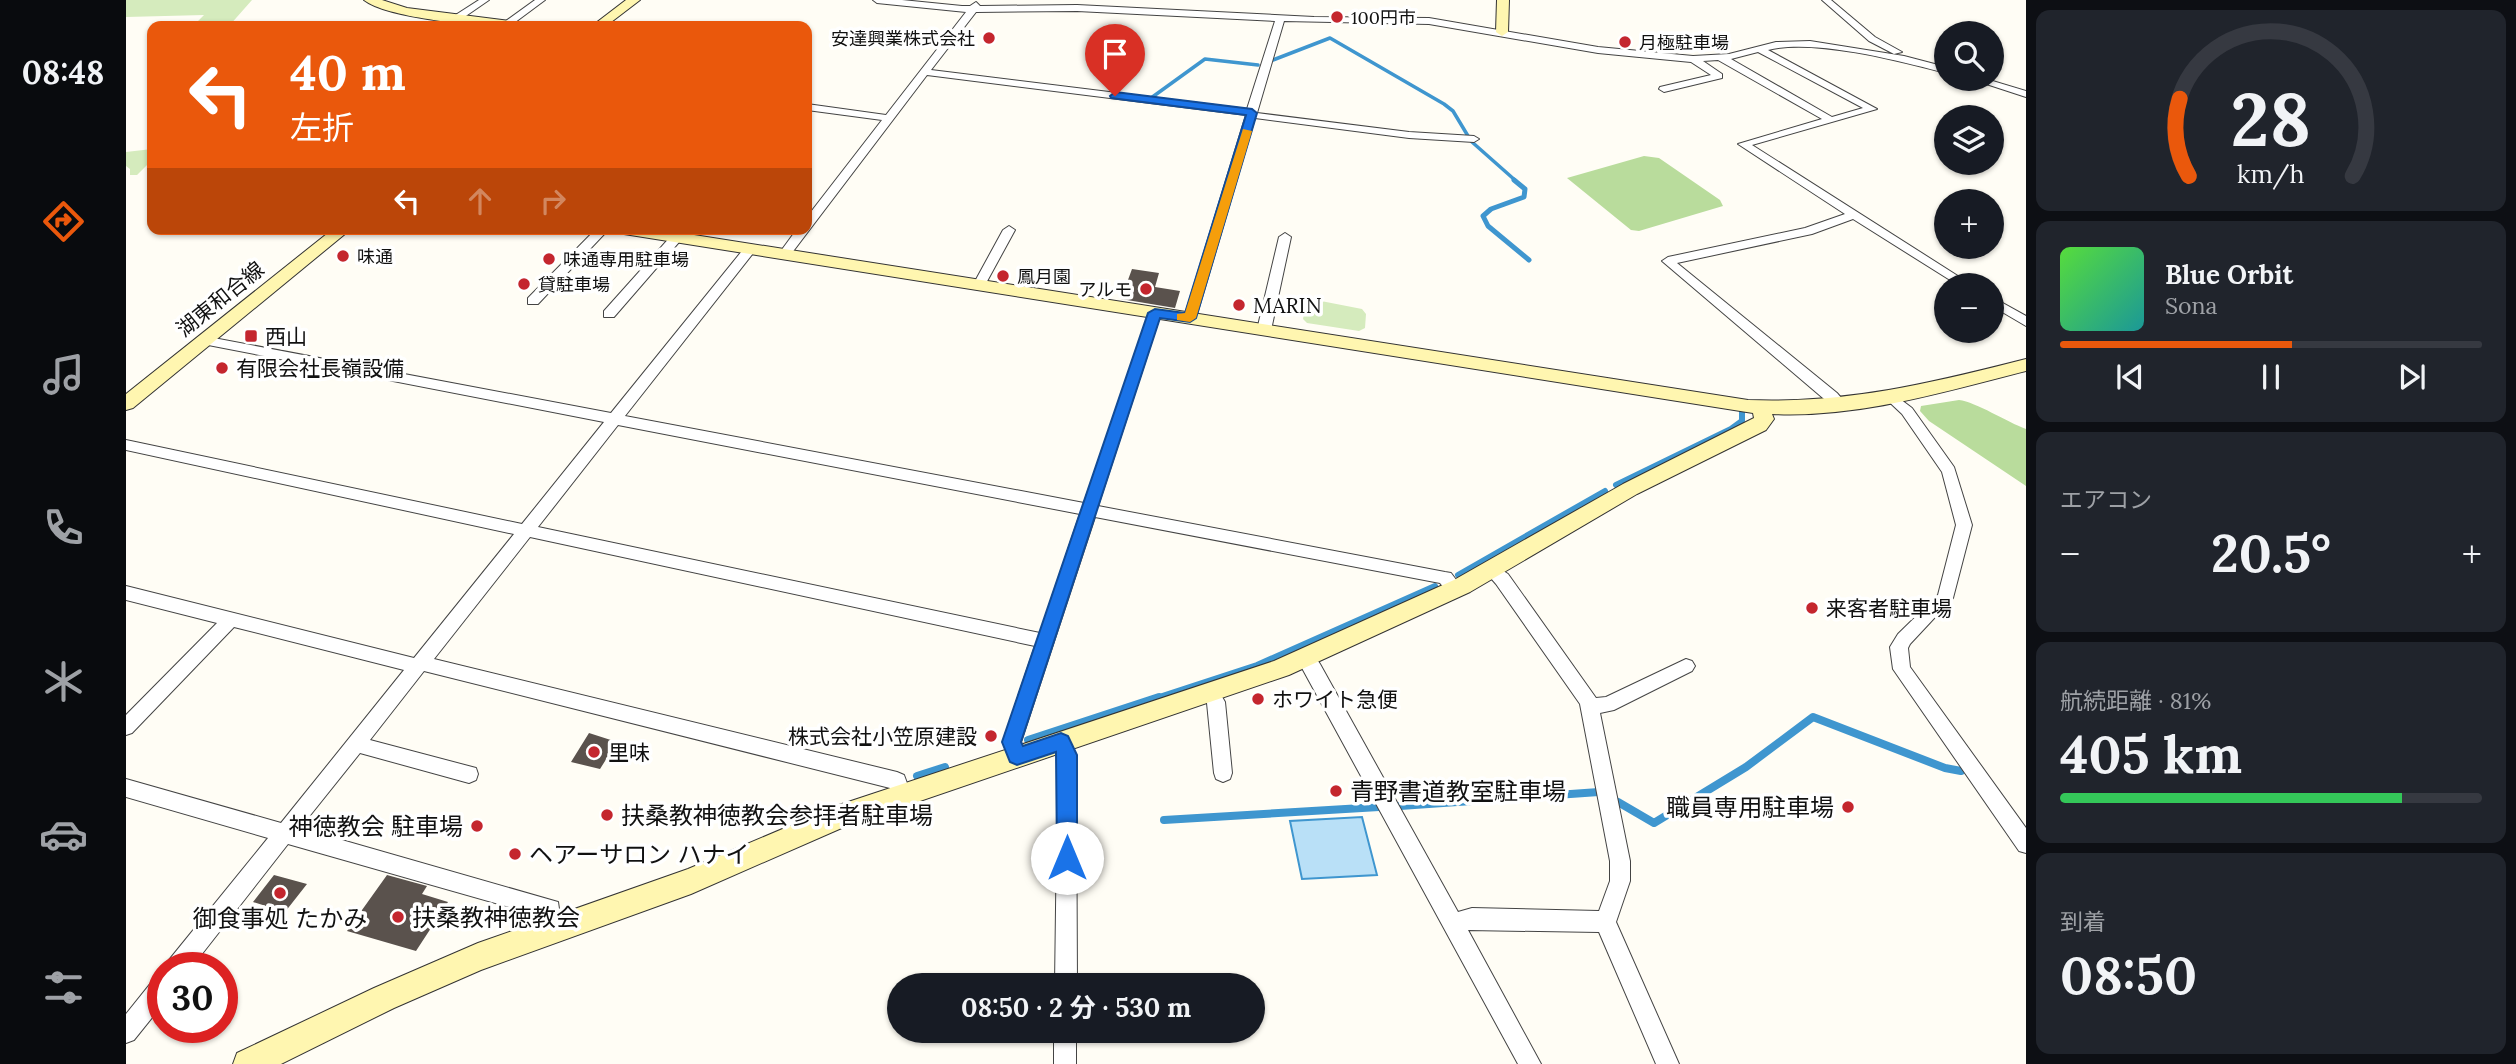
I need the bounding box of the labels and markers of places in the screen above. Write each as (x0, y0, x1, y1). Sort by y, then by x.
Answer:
place label: 100円市 (1351, 6, 1416, 29)
marker: 100円市 (1329, 9, 1345, 25)
pin (1085, 24, 1145, 96)
place label: 安達興業株式会社 (831, 27, 975, 50)
marker: 安達興業株式会社 (981, 30, 997, 46)
place label: 月極駐車場 (1639, 31, 1729, 54)
marker: 月極駐車場 (1617, 34, 1633, 50)
place label: 味通 (357, 245, 393, 268)
marker: 味通 (335, 248, 351, 264)
place label: 味通専用駐車場 (563, 248, 689, 271)
marker: 味通専用駐車場 (541, 251, 557, 267)
place label: 鳳月園 (1017, 265, 1071, 288)
marker: 鳳月園 (995, 268, 1011, 284)
place label: 貸駐車場 (538, 273, 610, 296)
marker: 貸駐車場 (516, 276, 532, 292)
place label: アルモ (1078, 278, 1132, 301)
marker: アルモ (1138, 281, 1154, 297)
place label: MARIN (1253, 292, 1322, 319)
marker: MARIN (1231, 297, 1247, 313)
place label: 西山 (265, 323, 307, 350)
marker: 西山 (243, 328, 259, 344)
place label: 有限会社長嶺設備 (236, 355, 404, 382)
marker: 有限会社長嶺設備 (214, 360, 230, 376)
place label: 来客者駐車場 (1826, 595, 1952, 622)
marker: 来客者駐車場 (1804, 600, 1820, 616)
place label: ホワイト急便 (1272, 686, 1398, 713)
marker: ホワイト急便 (1250, 691, 1266, 707)
place label: 株式会社小笠原建設 (788, 723, 977, 750)
marker: 株式会社小笠原建設 (983, 728, 999, 744)
place label: 里味 (608, 739, 650, 766)
marker: 里味 (586, 744, 602, 760)
place label: 青野書道教室駐車場 (1350, 776, 1566, 807)
marker: 青野書道教室駐車場 (1328, 783, 1344, 799)
place label: 職員専用駐車場 (1666, 792, 1834, 823)
marker: 職員専用駐車場 (1840, 799, 1856, 815)
place label: 扶桑教神徳教会参拝者駐車場 (621, 800, 933, 831)
marker: 扶桑教神徳教会参拝者駐車場 (599, 807, 615, 823)
place label: 神徳教会 駐車場 (289, 811, 463, 842)
marker: 神徳教会 駐車場 (469, 818, 485, 834)
place label: ヘアーサロン ハナイ (529, 839, 749, 870)
marker: ヘアーサロン ハナイ (507, 846, 523, 862)
marker: 御食事処 たかみ (272, 885, 288, 901)
place label: 扶桑教神徳教会 (412, 902, 580, 933)
place label: 御食事処 たかみ (193, 903, 367, 934)
marker: 扶桑教神徳教会 (390, 909, 406, 925)

